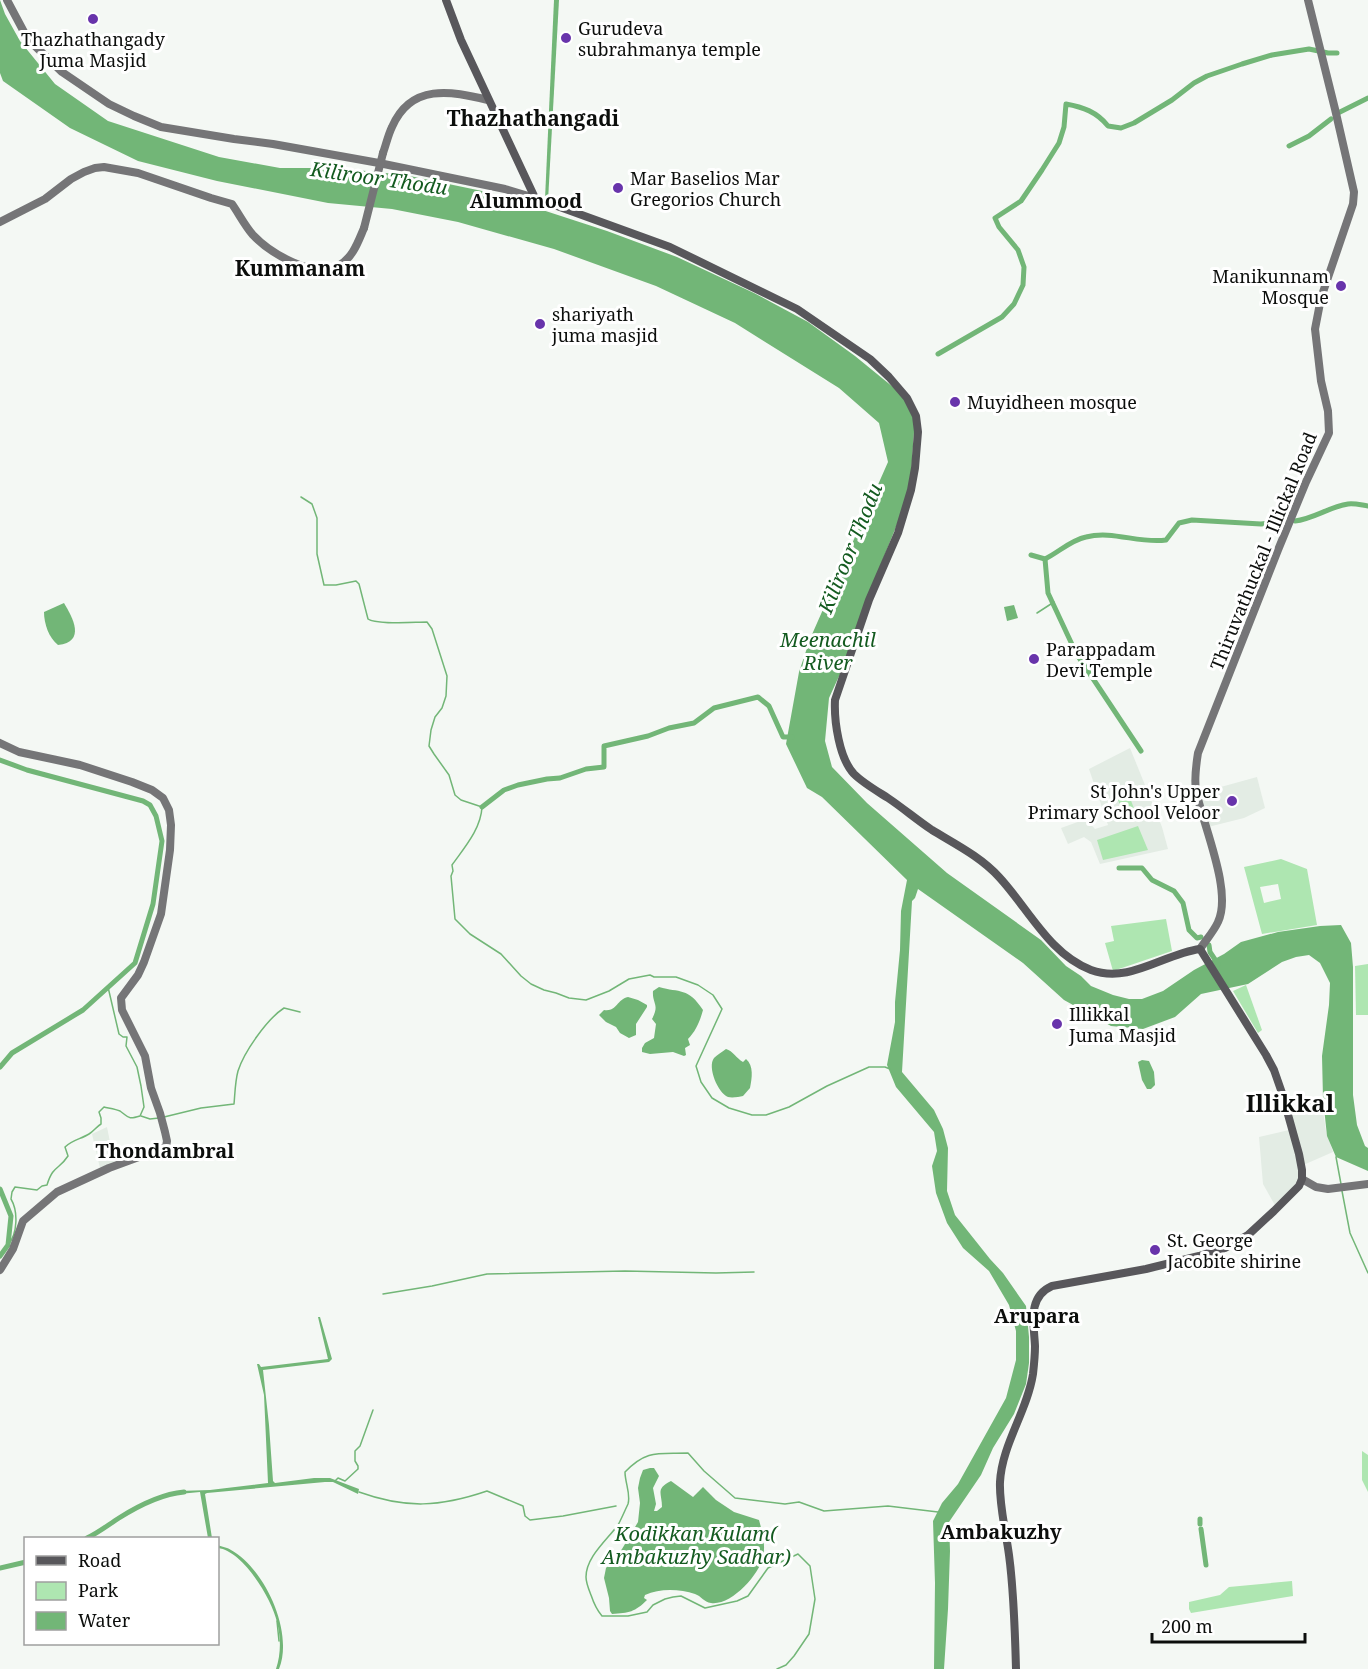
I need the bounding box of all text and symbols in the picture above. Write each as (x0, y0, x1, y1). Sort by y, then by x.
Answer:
marker: Thazhathangady Juma Masjid (86, 12, 100, 26)
place label: Gurudeva subrahmanya temple (578, 16, 761, 61)
place label: Thazhathangady Juma Masjid (21, 27, 166, 72)
marker: Gurudeva subrahmanya temple (559, 31, 573, 45)
district label: Thazhathangadi (447, 104, 620, 132)
water label: Kiliroor Thodu (308, 155, 449, 201)
place label: Mar Baselios Mar Gregorios Church (630, 166, 781, 211)
marker: Mar Baselios Mar Gregorios Church (611, 181, 625, 195)
district label: Alummood (470, 187, 582, 214)
district label: Kummanam (235, 254, 365, 282)
place label: Manikunnam Mosque (1212, 264, 1329, 309)
marker: Manikunnam Mosque (1334, 279, 1348, 293)
place label: shariyath juma masjid (551, 302, 658, 347)
marker: shariyath juma masjid (533, 317, 547, 331)
place label: Muyidheen mosque (967, 390, 1137, 414)
marker: Muyidheen mosque (948, 395, 962, 409)
street label: Thiruvathuckal - Illickal Road (1204, 428, 1322, 674)
water label: Kiliroor Thodu (811, 479, 888, 618)
water label: Meenachil River (779, 626, 876, 676)
place label: Parappadam Devi Temple (1046, 637, 1156, 682)
marker: Parappadam Devi Temple (1027, 652, 1041, 666)
place label: St John's Upper Primary School Veloor (1028, 779, 1221, 824)
marker: St John's Upper Primary School Veloor (1225, 794, 1239, 808)
place label: Illikkal Juma Masjid (1068, 1002, 1176, 1047)
marker: Illikkal Juma Masjid (1050, 1017, 1064, 1031)
district label: Illikkal (1246, 1086, 1335, 1119)
district label: Thondambral (96, 1137, 234, 1164)
place label: St. George Jacobite shirine (1166, 1228, 1301, 1273)
marker: St. George Jacobite shirine (1148, 1243, 1162, 1257)
district label: Arupara (994, 1302, 1080, 1329)
district label: Ambakuzhy (941, 1518, 1062, 1545)
water label: Kodikkan Kulam( Ambakuzhy Sadhar) (599, 1520, 791, 1570)
legend (24, 1537, 219, 1645)
text: Road (78, 1548, 121, 1572)
text: Park (78, 1578, 118, 1602)
scale bar (1152, 1606, 1305, 1644)
text: Water (78, 1608, 131, 1632)
text: 200 m (1161, 1614, 1213, 1638)

